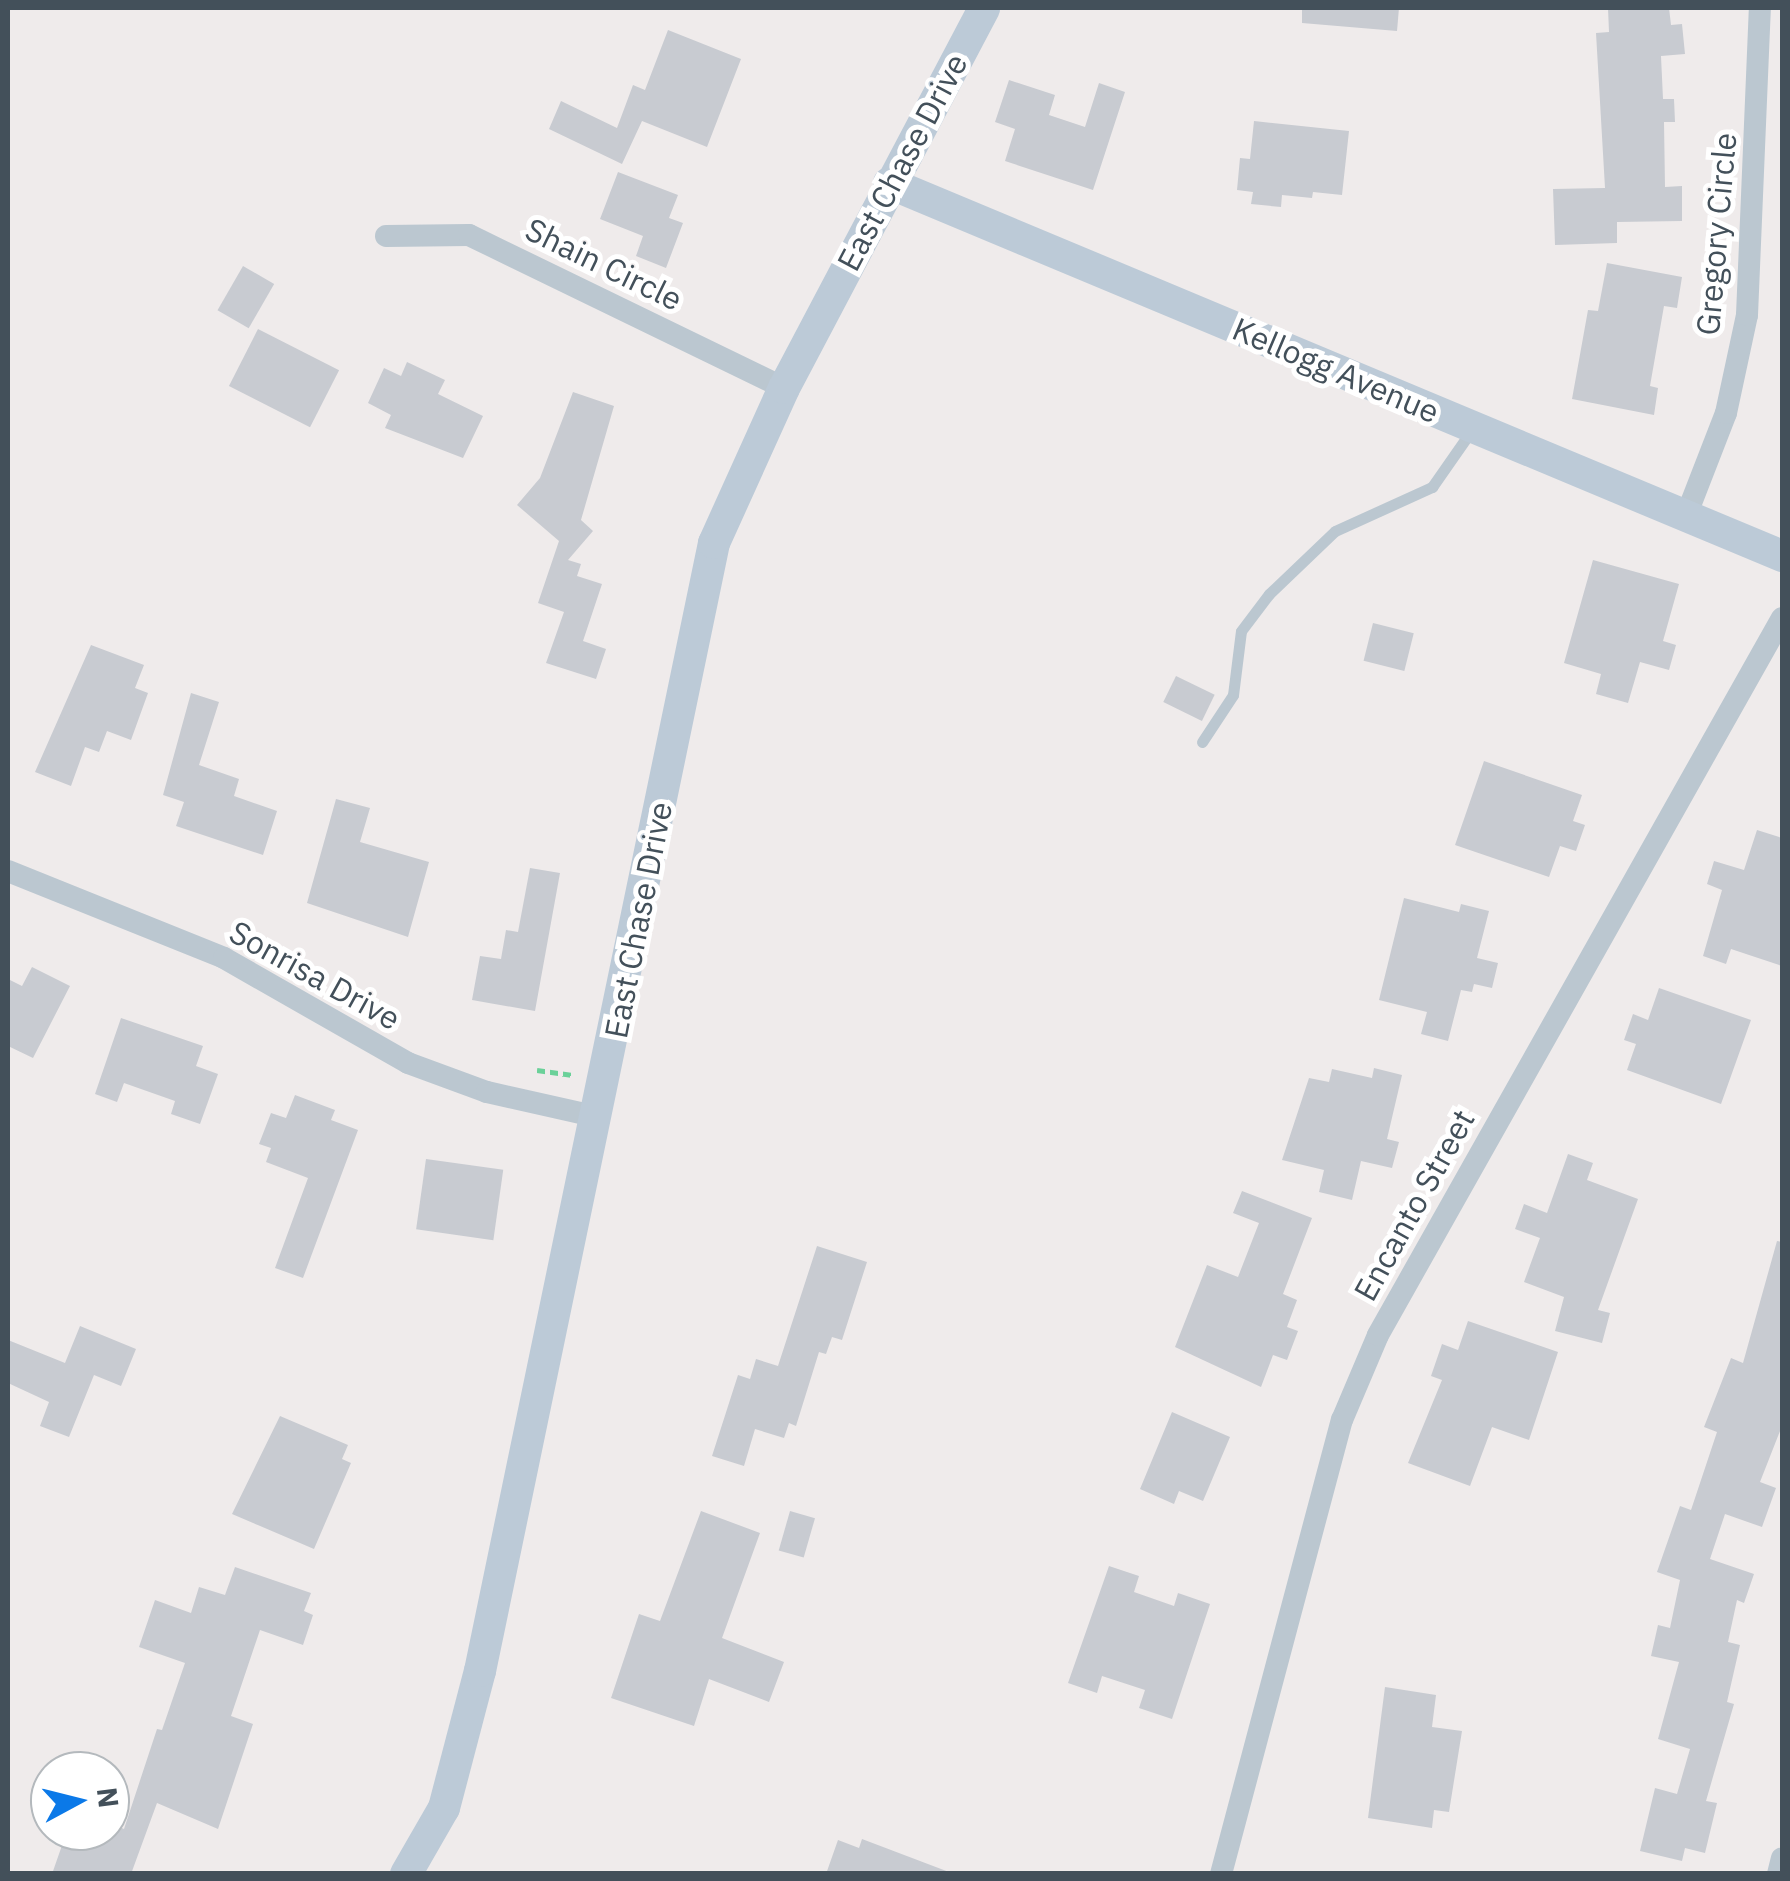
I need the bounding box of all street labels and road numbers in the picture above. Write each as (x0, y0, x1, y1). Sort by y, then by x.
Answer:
street label: East Chase Drive (829, 47, 975, 277)
street label: Gregory Circle (1688, 131, 1744, 337)
street label: Shain Circle (519, 210, 689, 318)
street label: Kellogg Avenue (1227, 309, 1445, 431)
street label: East Chase Drive (596, 799, 680, 1041)
street label: Sonrisa Drive (223, 912, 407, 1038)
street label: Encanto Street (1346, 1103, 1482, 1307)

